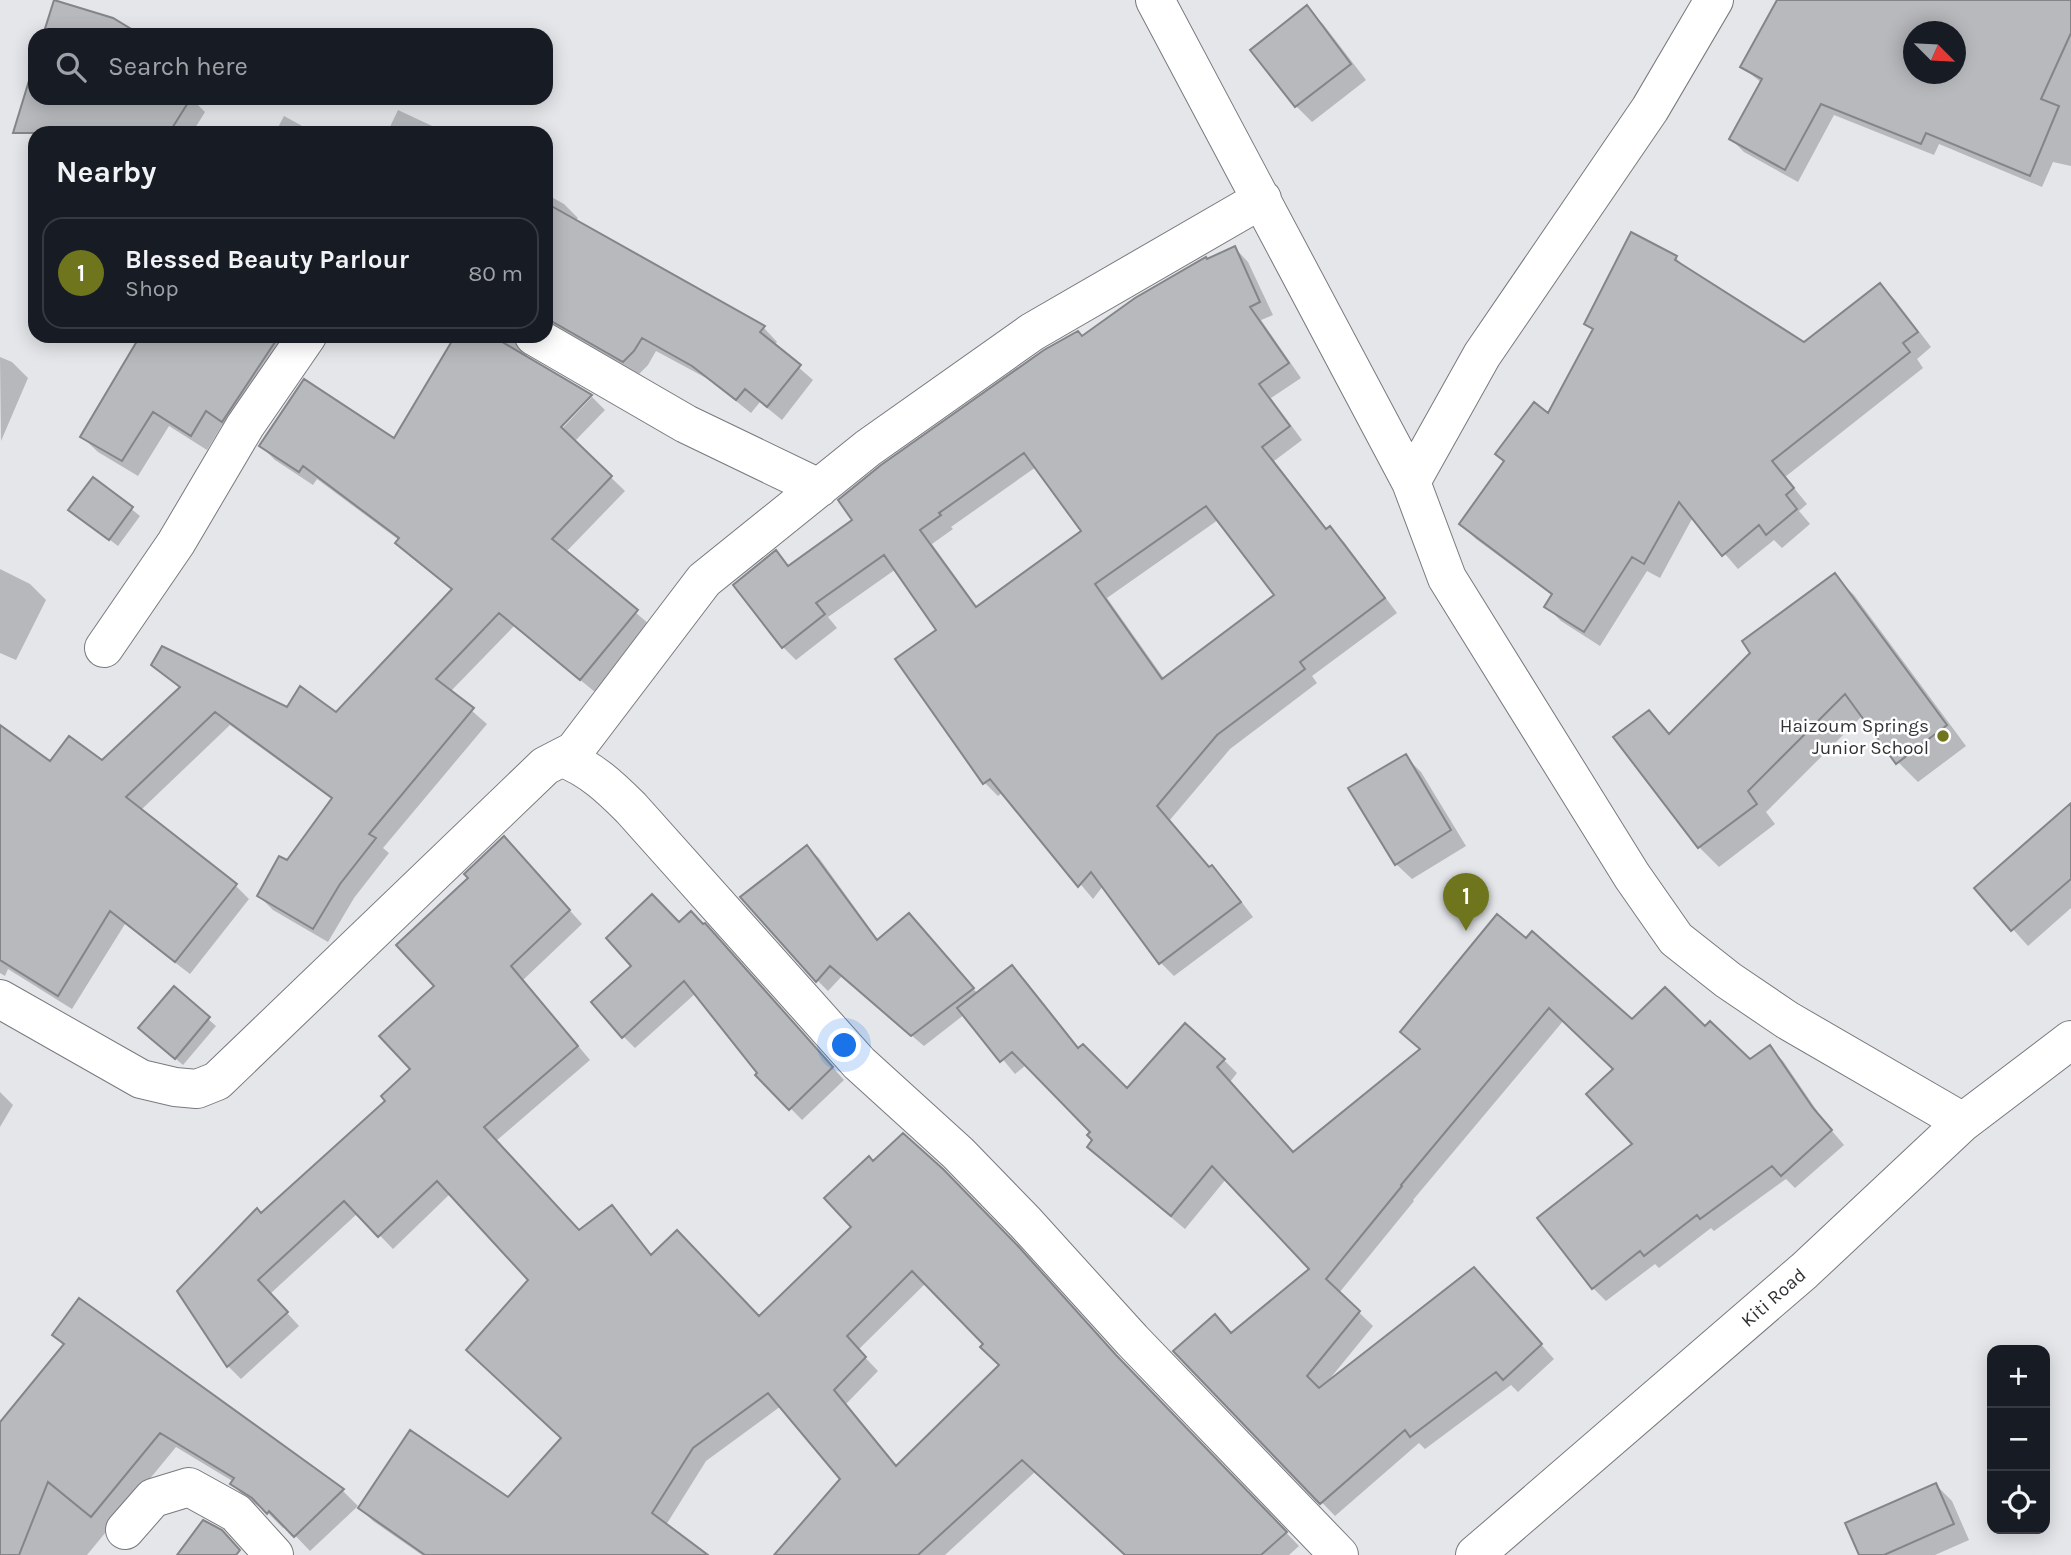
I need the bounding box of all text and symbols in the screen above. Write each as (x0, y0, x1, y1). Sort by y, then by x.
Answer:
north arrow (1903, 21, 1966, 84)
search box (28, 28, 553, 105)
icon: search (52, 48, 90, 86)
text: Search here (108, 51, 248, 82)
text: Nearby (56, 154, 156, 190)
text: Blessed Beauty Parlour (125, 244, 409, 275)
text: 1 (77, 260, 85, 287)
text: 80 m (468, 260, 523, 287)
text: Shop (125, 275, 179, 302)
place label: Haizoum Springs Junior School (1780, 715, 1929, 759)
marker: Haizoum Springs Junior School (1935, 728, 1951, 744)
pin: 1 (1443, 873, 1489, 931)
your location (827, 1028, 861, 1062)
street label: Kiti Road (1737, 1264, 1810, 1332)
map controls (1987, 1345, 2050, 1534)
button: + (1987, 1345, 2050, 1408)
button: − (1987, 1408, 2050, 1471)
button: locate (1987, 1471, 2050, 1534)

